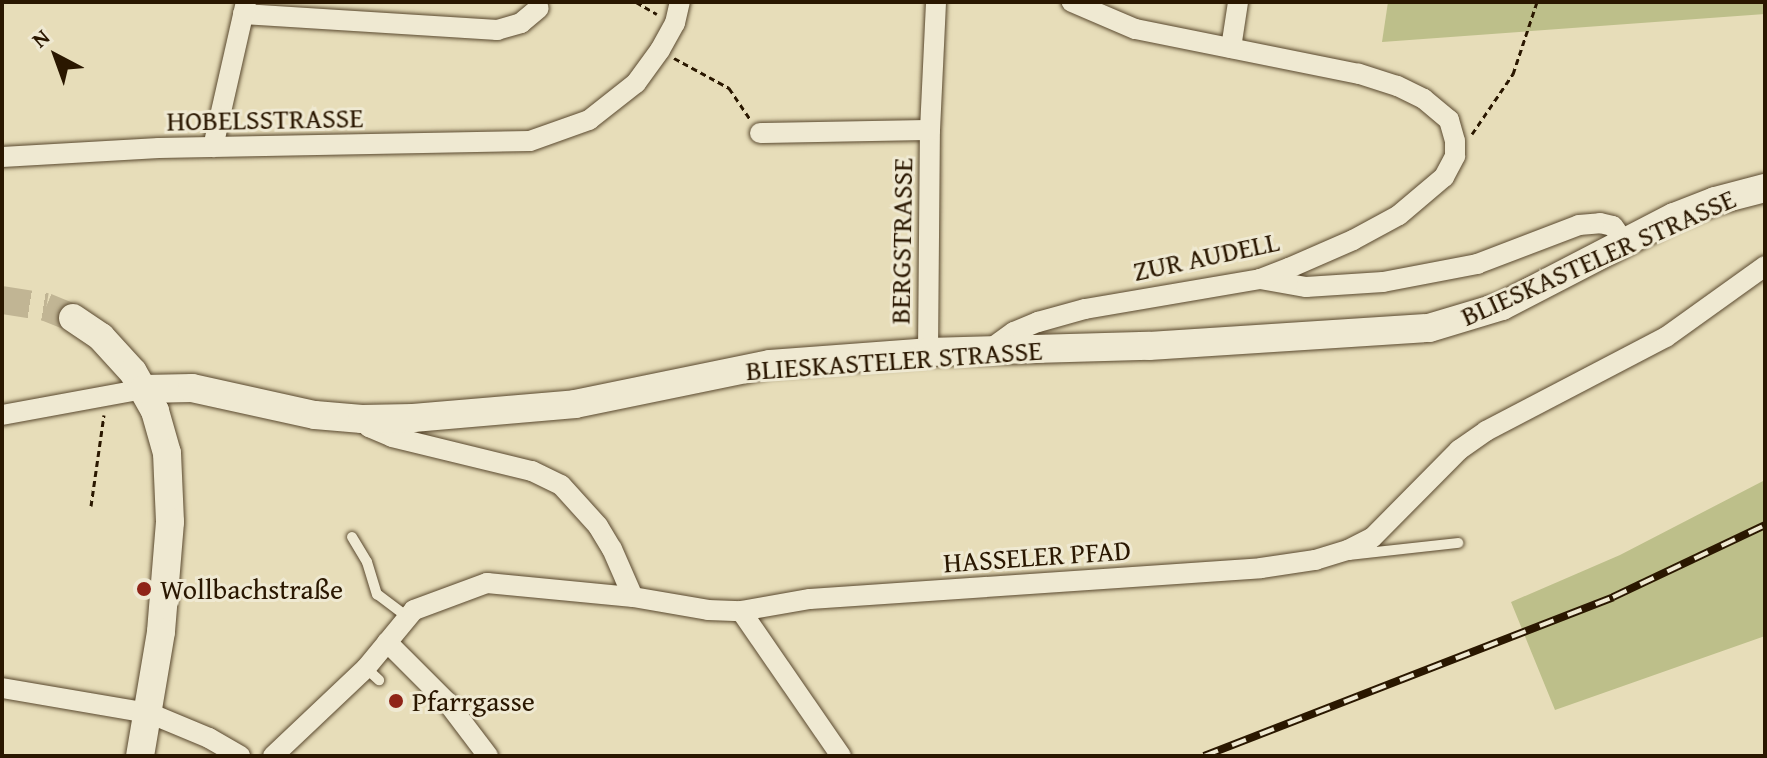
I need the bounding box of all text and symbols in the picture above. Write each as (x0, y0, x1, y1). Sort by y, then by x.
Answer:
north arrow (16, 16, 96, 96)
text: N (24, 21, 56, 55)
street label: HOBELSSTRASSE (166, 100, 364, 138)
street label: BERGSTRASSE (883, 157, 919, 325)
street label: BLIESKASTELER STRASSE (1455, 181, 1741, 333)
street label: ZUR AUDELL (1130, 224, 1282, 288)
street label: BLIESKASTELER STRASSE (745, 333, 1043, 387)
street label: HASSELER PFAD (942, 533, 1132, 579)
place label: Wollbachstraße (160, 572, 343, 606)
marker: Wollbachstraße (135, 580, 153, 598)
place label: Pfarrgasse (412, 684, 535, 718)
marker: Pfarrgasse (387, 692, 405, 710)

